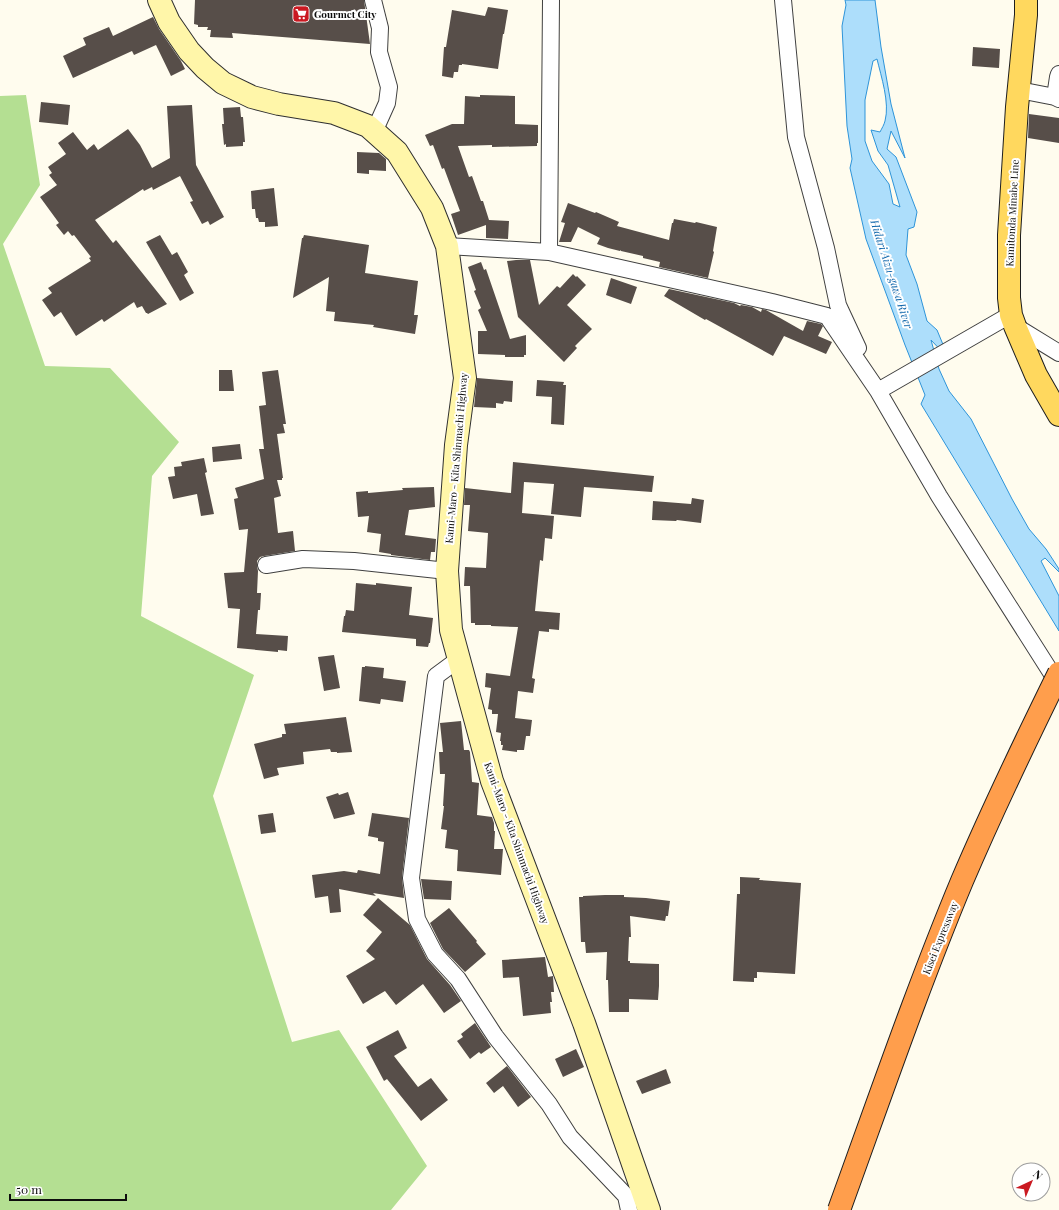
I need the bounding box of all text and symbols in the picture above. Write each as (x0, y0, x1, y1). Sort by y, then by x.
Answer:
supermarket icon: Gourmet City (291, 4, 311, 24)
place label: Gourmet City (314, 7, 377, 21)
street label: Kamitonda Minabe Line (1002, 159, 1022, 267)
water label: Hidari Aizu-gawa River (867, 217, 917, 331)
street label: Kami-Maro - Kita Shinmachi Highway (442, 372, 470, 544)
street label: Kami-Maro - Kita Shinmachi Highway (481, 760, 553, 926)
street label: Kisei Expressway (919, 900, 961, 976)
north arrow (1011, 1162, 1051, 1202)
text: N (1030, 1166, 1046, 1183)
scale bar (10, 1176, 126, 1202)
text: 50 m (16, 1181, 42, 1197)

